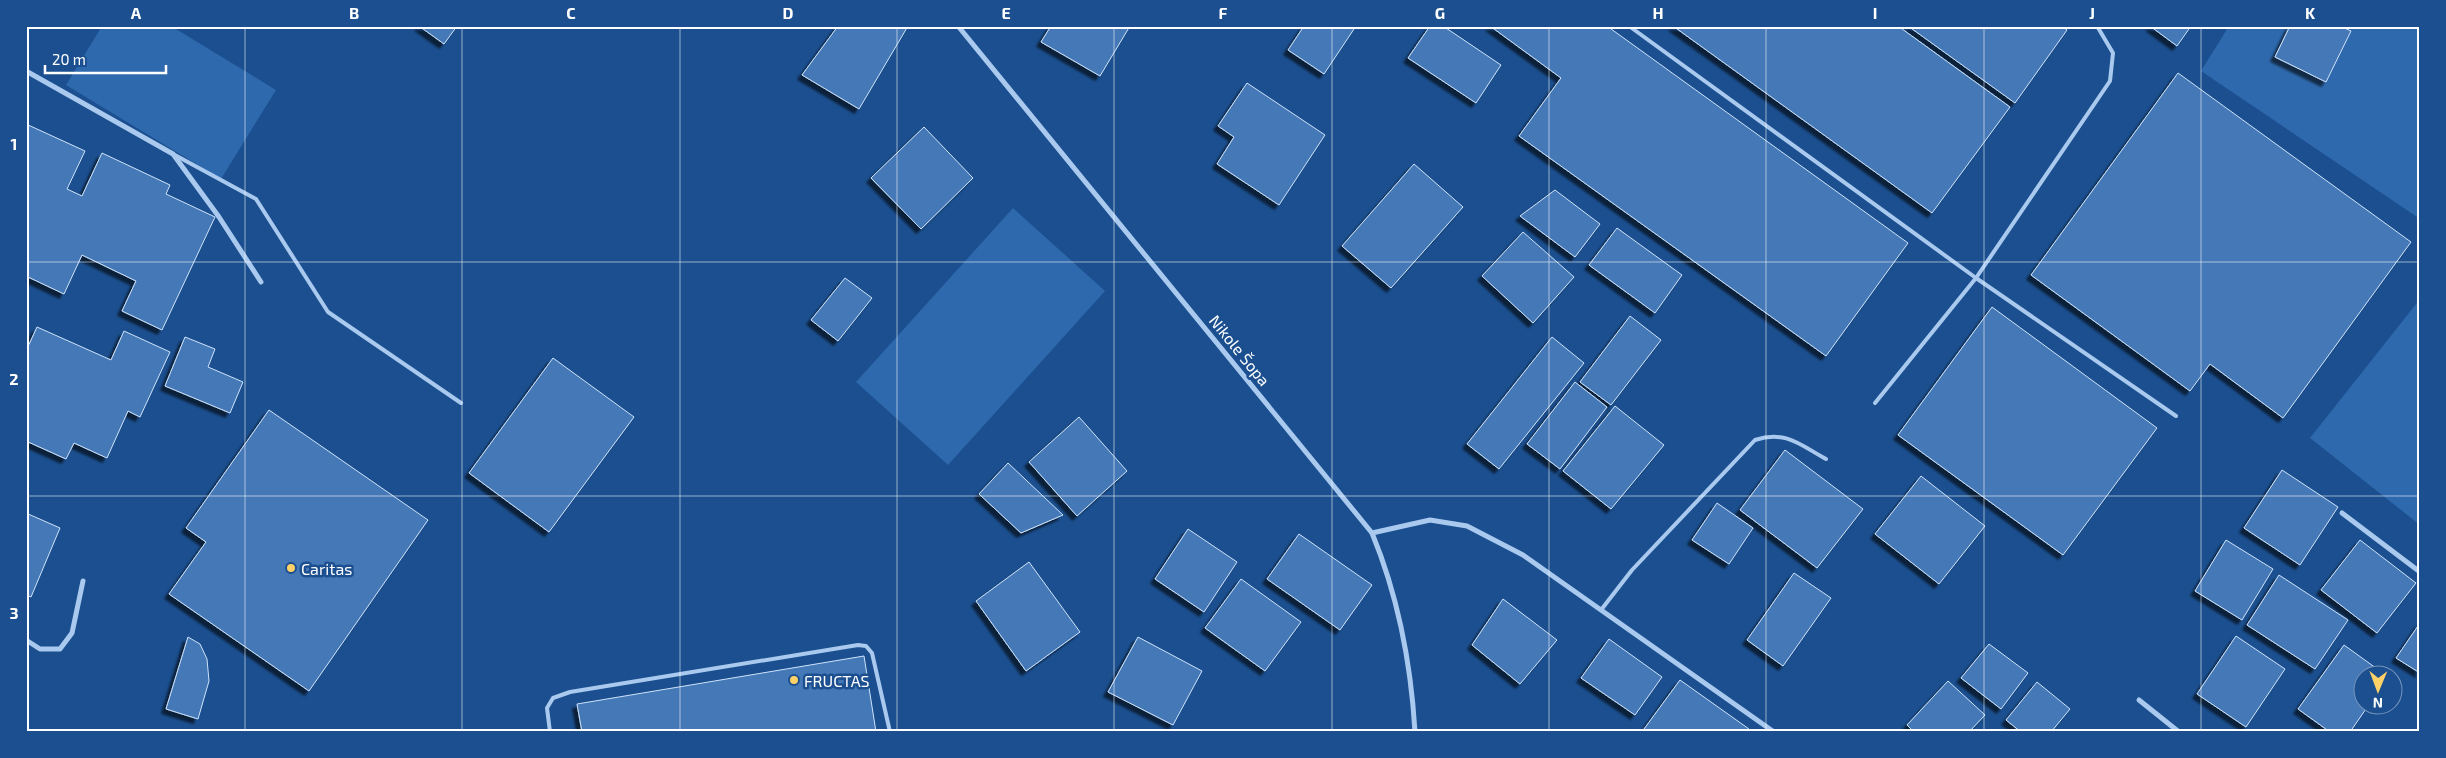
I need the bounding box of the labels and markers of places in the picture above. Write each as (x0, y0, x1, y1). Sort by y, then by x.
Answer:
place label: Caritas (301, 559, 352, 578)
marker: Caritas (285, 562, 297, 574)
place label: FRUCTAS (804, 671, 870, 690)
marker: FRUCTAS (788, 674, 800, 686)

